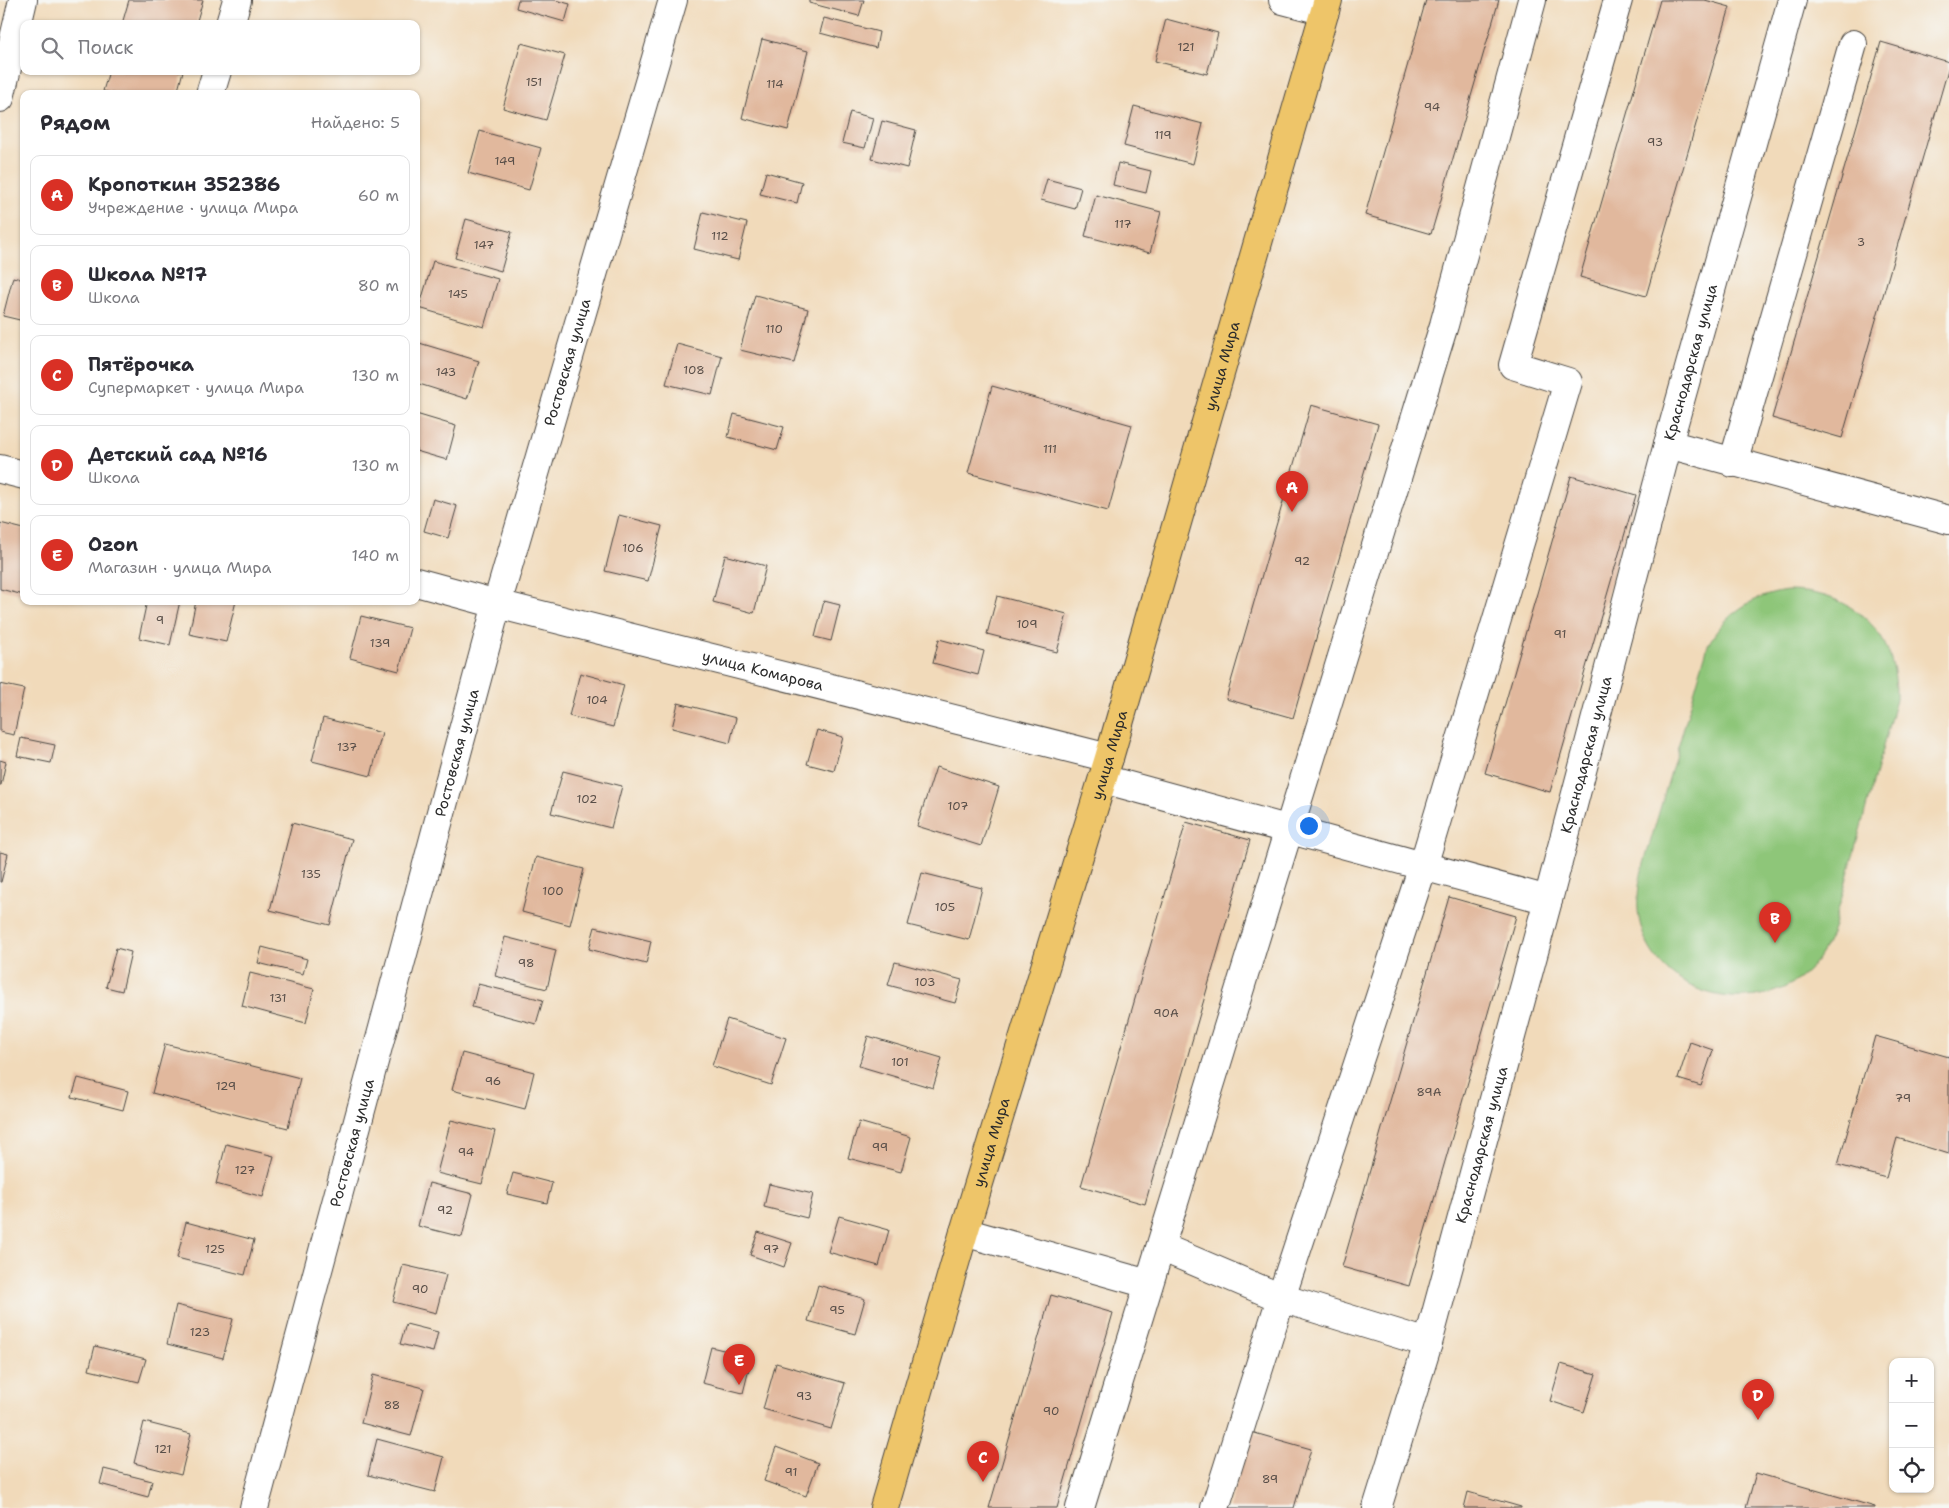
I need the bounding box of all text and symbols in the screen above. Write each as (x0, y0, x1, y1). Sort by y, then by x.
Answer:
search box (20, 20, 420, 75)
icon: search (38, 34, 66, 62)
text: Поиск (78, 35, 133, 60)
house number: 121 (1177, 39, 1195, 55)
house number: 151 (526, 74, 542, 90)
house number: 114 (766, 76, 784, 92)
house number: 94 (1424, 99, 1440, 115)
text: Рядом (40, 109, 110, 137)
text: Найдено: 5 (311, 112, 400, 133)
house number: 119 (1154, 127, 1172, 143)
house number: 93 (1647, 134, 1663, 150)
house number: 149 (495, 153, 515, 169)
text: Кропоткин 352386 (88, 172, 280, 197)
text: A (51, 185, 63, 206)
text: 60 m (358, 185, 399, 206)
text: Учреждение · улица Мира (88, 197, 298, 218)
house number: 117 (1114, 216, 1132, 232)
house number: 112 (711, 228, 729, 244)
house number: 3 (1857, 234, 1865, 250)
house number: 147 (474, 237, 494, 253)
text: Школа №17 (88, 262, 207, 287)
text: B (52, 275, 62, 296)
text: 80 m (358, 275, 399, 296)
street label: Краснодарская улица (1659, 281, 1722, 443)
house number: 145 (448, 286, 468, 302)
text: Школа (88, 287, 140, 308)
street label: Ростовская улица (539, 295, 596, 428)
street label: улица Мира (1200, 318, 1245, 413)
house number: 110 (765, 321, 783, 337)
text: Пятёрочка (88, 352, 194, 377)
house number: 108 (683, 362, 705, 378)
house number: 143 (436, 364, 456, 380)
text: C (52, 365, 62, 386)
text: 130 m (352, 365, 399, 386)
text: Супермаркет · улица Мира (88, 377, 304, 398)
house number: 111 (1043, 441, 1057, 457)
text: Детский сад №16 (88, 442, 268, 467)
text: D (51, 455, 63, 476)
text: 130 m (352, 455, 399, 476)
text: Школа (88, 467, 140, 488)
pin: A (1276, 471, 1308, 512)
text: Ozon (88, 532, 138, 557)
house number: 106 (622, 540, 644, 556)
text: E (52, 545, 62, 566)
text: 140 m (352, 545, 399, 566)
house number: 92 (1294, 553, 1310, 569)
text: Магазин · улица Мира (88, 557, 271, 578)
house number: 9 (156, 612, 164, 628)
house number: 109 (1016, 616, 1038, 632)
house number: 91 (1553, 626, 1567, 642)
house number: 139 (370, 635, 390, 651)
street label: улица Комарова (700, 646, 826, 696)
street label: Краснодарская улица (1556, 673, 1617, 835)
street label: Ростовская улица (430, 686, 484, 819)
house number: 104 (586, 692, 608, 708)
street label: улица Мира (1087, 707, 1132, 802)
house number: 137 (337, 739, 357, 755)
house number: 102 (577, 791, 597, 807)
house number: 107 (948, 798, 968, 814)
your location (1296, 813, 1322, 839)
house number: 135 (301, 866, 321, 882)
house number: 100 (542, 883, 564, 899)
house number: 105 (935, 899, 955, 915)
pin: B (1759, 902, 1791, 943)
house number: 98 (518, 955, 534, 971)
house number: 103 (915, 974, 935, 990)
house number: 131 (269, 990, 287, 1006)
house number: 90А (1153, 1005, 1179, 1021)
house number: 101 (891, 1054, 909, 1070)
street label: Краснодарская улица (1451, 1063, 1513, 1226)
house number: 96 (485, 1073, 501, 1089)
street label: Ростовская улица (325, 1076, 379, 1209)
house number: 129 (216, 1078, 236, 1094)
house number: 89А (1417, 1084, 1442, 1100)
house number: 79 (1895, 1090, 1911, 1106)
street label: улица Мира (968, 1095, 1015, 1190)
house number: 99 (872, 1139, 888, 1155)
house number: 94 (458, 1144, 474, 1160)
house number: 127 (235, 1162, 255, 1178)
house number: 92 (437, 1202, 453, 1218)
house number: 125 (205, 1241, 225, 1257)
house number: 97 (763, 1241, 779, 1257)
house number: 90 (412, 1281, 428, 1297)
house number: 95 (829, 1302, 845, 1318)
house number: 123 (190, 1324, 210, 1340)
pin: E (723, 1344, 755, 1385)
map controls (1889, 1358, 1934, 1493)
button: + (1889, 1358, 1934, 1403)
pin: D (1742, 1379, 1774, 1420)
house number: 93 (796, 1388, 812, 1404)
house number: 88 (384, 1397, 400, 1413)
house number: 90 (1043, 1403, 1059, 1419)
button: − (1889, 1403, 1934, 1448)
house number: 121 (154, 1441, 172, 1457)
pin: C (967, 1441, 999, 1482)
button: locate (1889, 1448, 1934, 1493)
house number: 91 (784, 1464, 798, 1480)
house number: 89 (1262, 1471, 1278, 1487)

